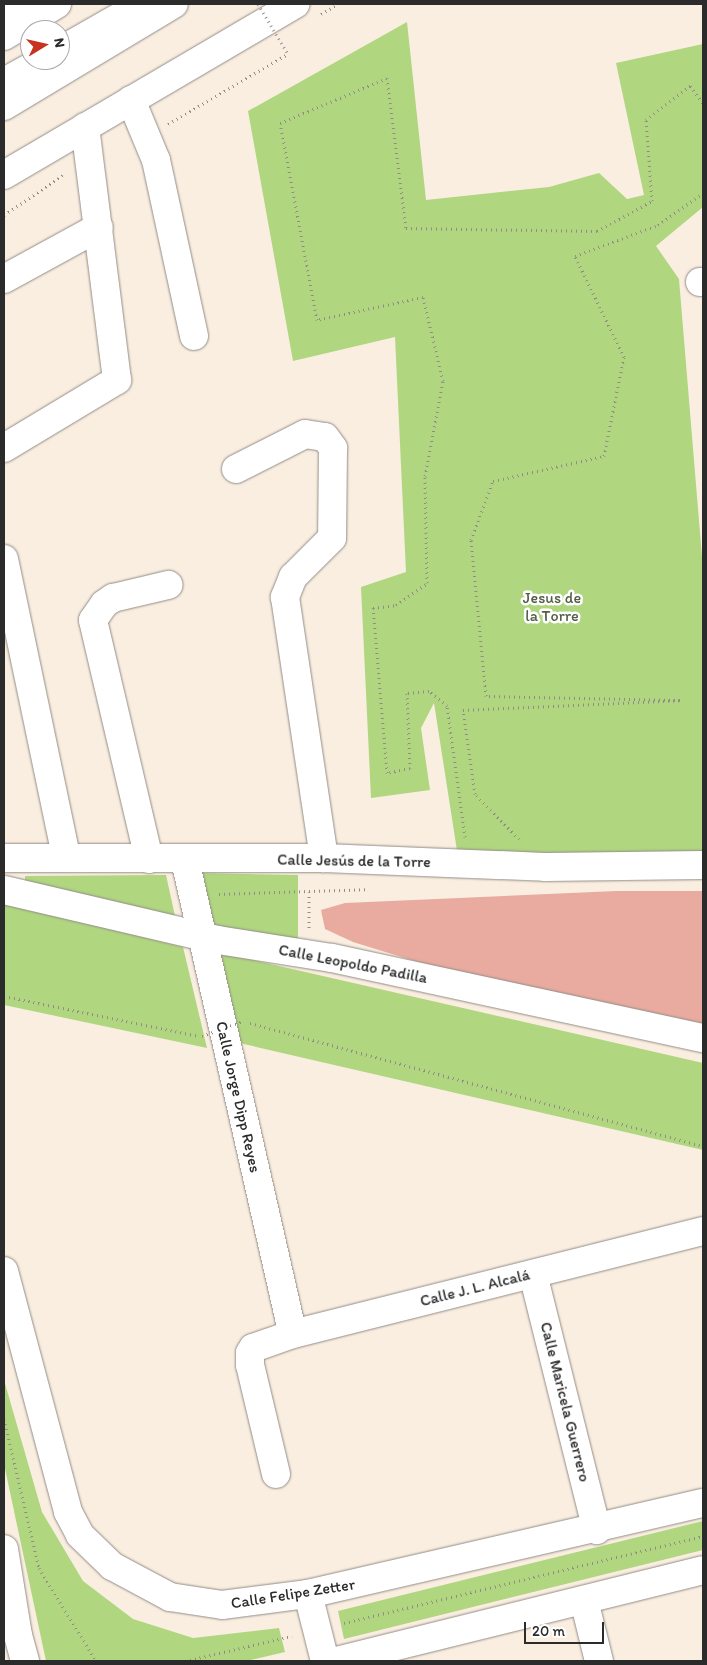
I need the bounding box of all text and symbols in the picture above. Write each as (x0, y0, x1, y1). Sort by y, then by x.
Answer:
north arrow (20, 20, 70, 70)
text: N (50, 37, 68, 49)
park label: Jesus de la Torre (523, 588, 581, 626)
street label: Calle Jesús de la Torre (277, 850, 431, 872)
street label: Calle Leopoldo Padilla (277, 940, 429, 988)
street label: Calle Jorge Dipp Reyes (211, 1020, 265, 1174)
street label: Calle J. L. Alcalá (418, 1265, 532, 1311)
street label: Calle Maricela Guerrero (536, 1320, 594, 1484)
street label: Calle Felipe Zetter (230, 1575, 356, 1613)
scale bar (527, 1612, 607, 1644)
text: 20 m (532, 1622, 565, 1640)

